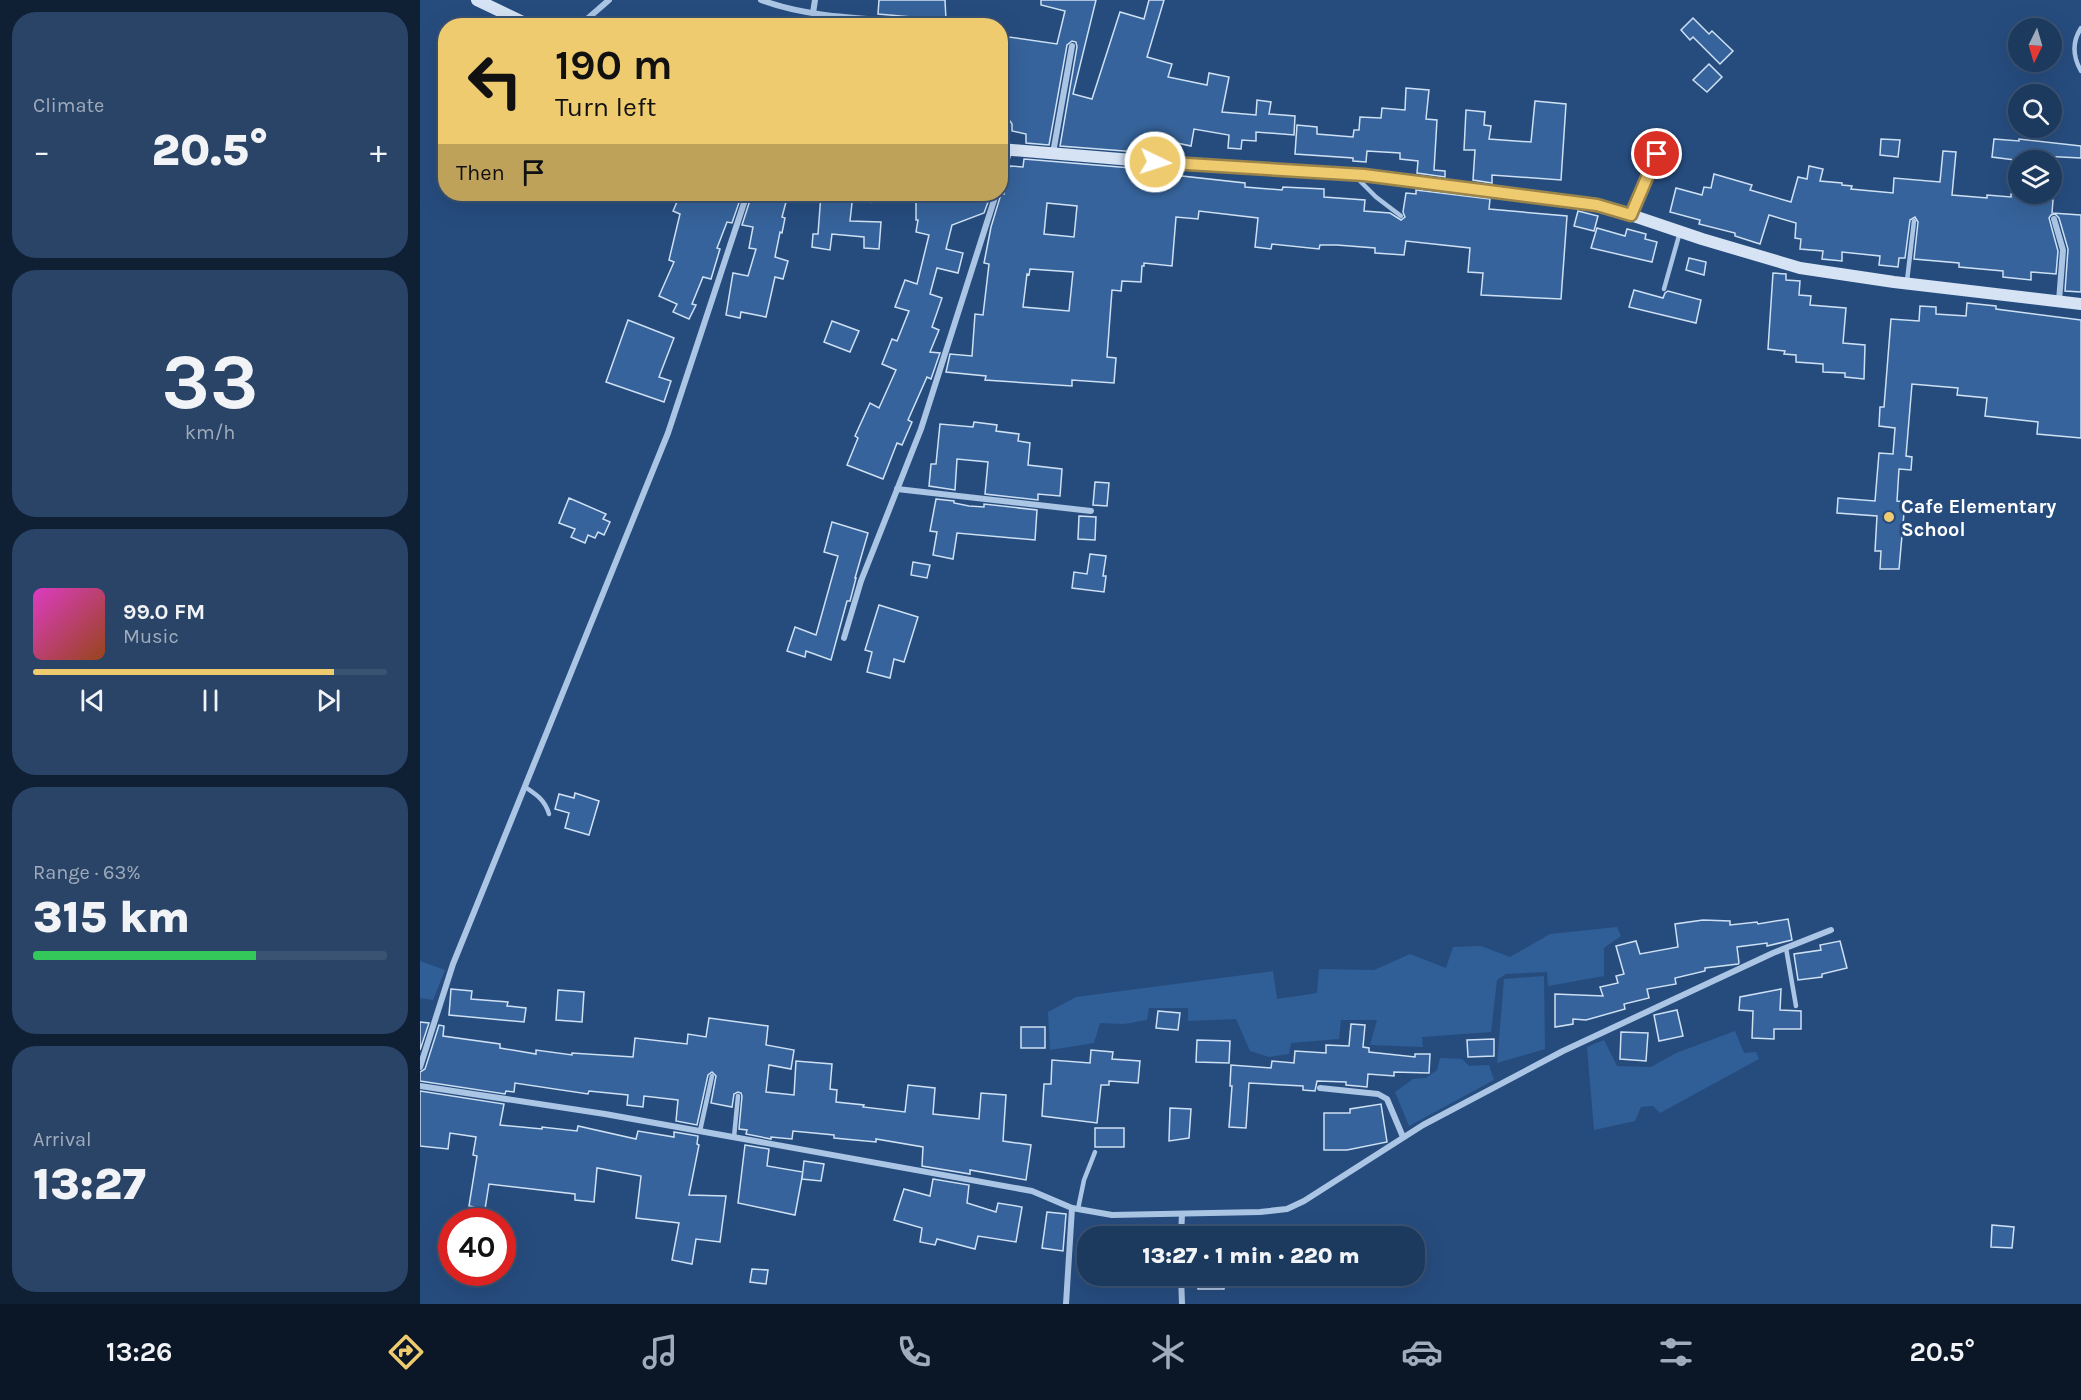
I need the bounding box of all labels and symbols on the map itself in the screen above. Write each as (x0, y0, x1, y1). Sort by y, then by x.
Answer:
north arrow (2008, 18, 2062, 72)
pin (1631, 128, 1682, 179)
position arrow (1123, 130, 1187, 194)
place label: Cafe Elementary School (1901, 495, 2056, 541)
marker: Cafe Elementary School (1882, 510, 1896, 524)
speed limit sign: 40 (438, 1208, 516, 1286)

